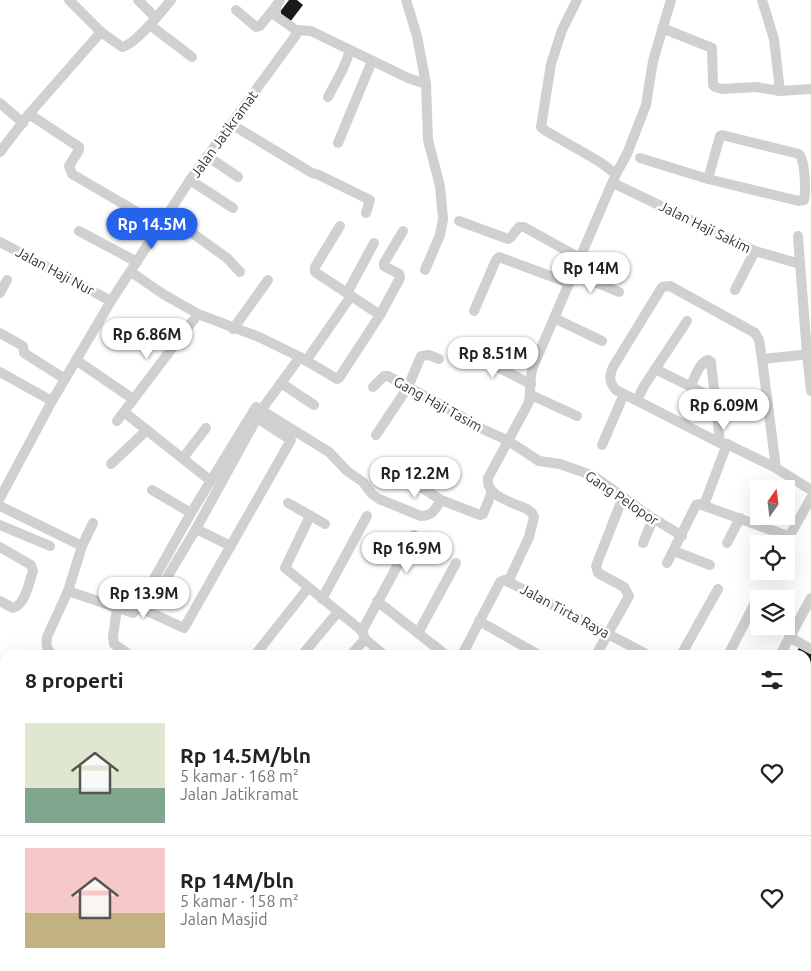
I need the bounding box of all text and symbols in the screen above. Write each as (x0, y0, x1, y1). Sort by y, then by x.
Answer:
street label: Jalan Jatikramat (187, 87, 261, 181)
street label: Jalan Haji Sakim (656, 198, 754, 256)
pin: Rp 14.5M (100, 208, 204, 250)
text: Rp 14.5M (117, 215, 187, 233)
street label: Jalan Haji Nur (13, 244, 98, 299)
pin: Rp 14M (550, 252, 632, 294)
text: Rp 14M (563, 259, 619, 277)
pin: Rp 6.86M (95, 318, 199, 360)
text: Rp 6.86M (112, 325, 182, 343)
pin: Rp 8.51M (441, 336, 545, 379)
text: Rp 8.51M (458, 344, 528, 362)
street label: Gang Haji Tasim (391, 373, 485, 435)
pin: Rp 6.09M (672, 388, 776, 431)
text: Rp 6.09M (689, 396, 759, 414)
pin: Rp 12.2M (363, 456, 467, 499)
text: Rp 12.2M (380, 464, 450, 482)
street label: Gang Pelopor (582, 468, 662, 529)
north arrow (750, 480, 795, 525)
map controls (750, 480, 795, 635)
pin: Rp 16.9M (355, 532, 459, 574)
button: locate (750, 535, 795, 580)
text: Rp 16.9M (372, 539, 442, 557)
pin: Rp 13.9M (92, 576, 196, 619)
street label: Jalan Tirta Raya (518, 581, 612, 641)
text: Rp 13.9M (109, 584, 179, 602)
button: layers (750, 590, 795, 635)
icon: filters (758, 666, 786, 694)
text: 8 properti (25, 668, 124, 692)
icon: home (65, 743, 125, 803)
text: Rp 14.5M/bln (180, 743, 311, 767)
icon: heart (758, 759, 786, 787)
text: 5 kamar · 168 m² (180, 767, 299, 785)
text: Jalan Jatikramat (180, 785, 298, 803)
icon: home (65, 868, 125, 928)
text: Rp 14M/bln (180, 868, 294, 892)
icon: heart (758, 884, 786, 912)
text: 5 kamar · 158 m² (180, 892, 299, 910)
text: Jalan Masjid (180, 910, 268, 928)

